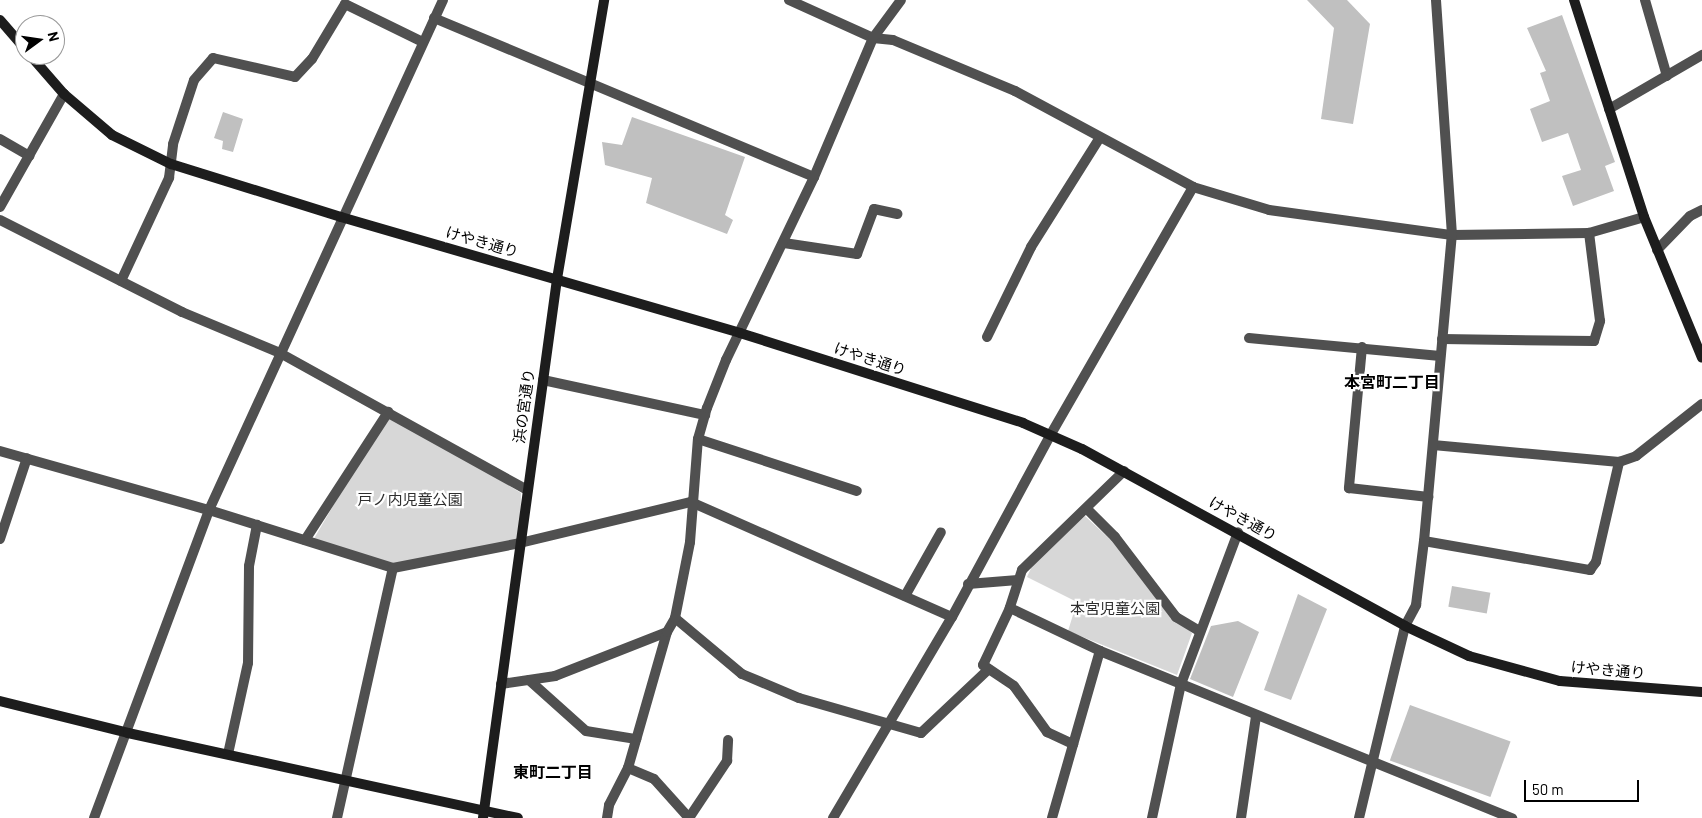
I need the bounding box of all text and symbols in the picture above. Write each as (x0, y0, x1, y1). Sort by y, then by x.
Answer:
north arrow (15, 15, 65, 65)
text: N (45, 30, 63, 43)
street label: けやき通り (443, 223, 521, 261)
street label: けやき通り (832, 339, 908, 379)
street label: 浜の宮通り (510, 368, 538, 444)
district label: 本宮町二丁目 (1344, 372, 1440, 392)
park label: 戸ノ内児童公園 (358, 491, 462, 509)
street label: けやき通り (1206, 493, 1280, 545)
park label: 本宮児童公園 (1070, 600, 1160, 618)
street label: けやき通り (1570, 658, 1646, 682)
district label: 東町二丁目 (513, 762, 593, 782)
scale bar (1527, 770, 1642, 802)
text: 50 m (1532, 780, 1564, 798)

